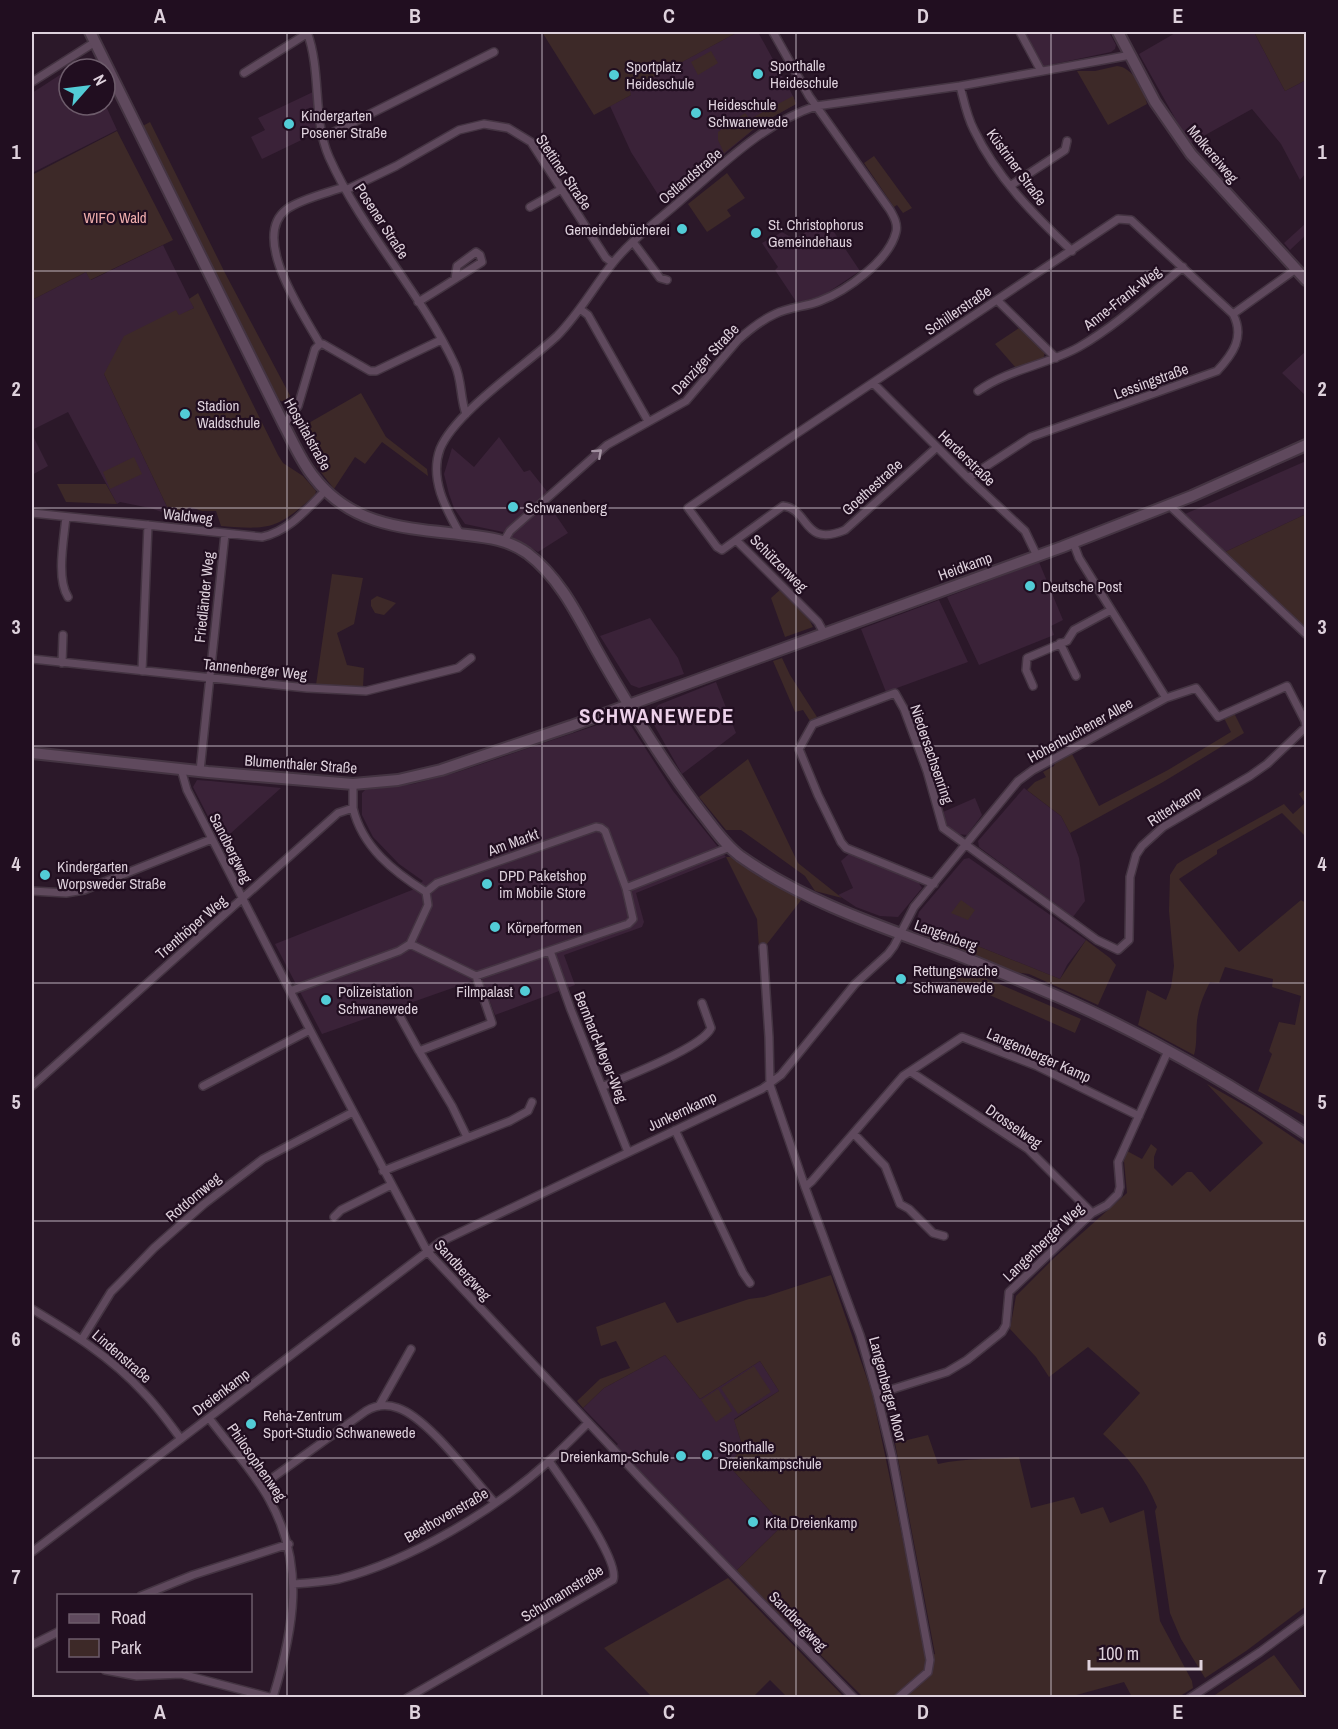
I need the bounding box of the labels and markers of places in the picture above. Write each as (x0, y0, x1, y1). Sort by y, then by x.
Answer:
place label: Sporthalle Heideschule (770, 55, 839, 93)
place label: Sportplatz Heideschule (626, 56, 695, 94)
marker: Sporthalle Heideschule (751, 67, 765, 81)
marker: Sportplatz Heideschule (607, 68, 621, 82)
place label: Heideschule Schwanewede (708, 94, 788, 132)
place label: Kindergarten Posener Straße (301, 105, 387, 143)
marker: Heideschule Schwanewede (689, 106, 703, 120)
marker: Kindergarten Posener Straße (282, 117, 296, 131)
place label: St. Christophorus Gemeindehaus (768, 214, 864, 252)
place label: Gemeindebücherei (565, 219, 670, 240)
marker: Gemeindebücherei (675, 222, 689, 236)
marker: St. Christophorus Gemeindehaus (749, 226, 763, 240)
place label: Stadion Waldschule (197, 395, 260, 433)
marker: Stadion Waldschule (178, 407, 192, 421)
place label: Schwanenberg (525, 497, 607, 518)
marker: Schwanenberg (506, 500, 520, 514)
place label: Deutsche Post (1042, 576, 1123, 597)
marker: Deutsche Post (1023, 579, 1037, 593)
place label: Kindergarten Worpsweder Straße (57, 856, 166, 894)
place label: DPD Paketshop im Mobile Store (499, 865, 587, 903)
marker: Kindergarten Worpsweder Straße (38, 868, 52, 882)
marker: DPD Paketshop im Mobile Store (480, 877, 494, 891)
place label: Körperformen (507, 917, 582, 938)
marker: Körperformen (488, 920, 502, 934)
place label: Rettungswache Schwanewede (913, 960, 998, 998)
marker: Rettungswache Schwanewede (894, 972, 908, 986)
place label: Polizeistation Schwanewede (338, 981, 418, 1019)
place label: Filmpalast (456, 981, 514, 1002)
marker: Filmpalast (518, 984, 532, 998)
marker: Polizeistation Schwanewede (319, 993, 333, 1007)
place label: Reha-Zentrum Sport-Studio Schwanewede (263, 1405, 416, 1443)
marker: Reha-Zentrum Sport-Studio Schwanewede (244, 1417, 258, 1431)
place label: Sporthalle Dreienkampschule (719, 1436, 822, 1474)
place label: Dreienkamp-Schule (560, 1446, 669, 1467)
marker: Sporthalle Dreienkampschule (700, 1448, 714, 1462)
marker: Dreienkamp-Schule (674, 1449, 688, 1463)
place label: Kita Dreienkamp (765, 1512, 857, 1533)
marker: Kita Dreienkamp (746, 1515, 760, 1529)

